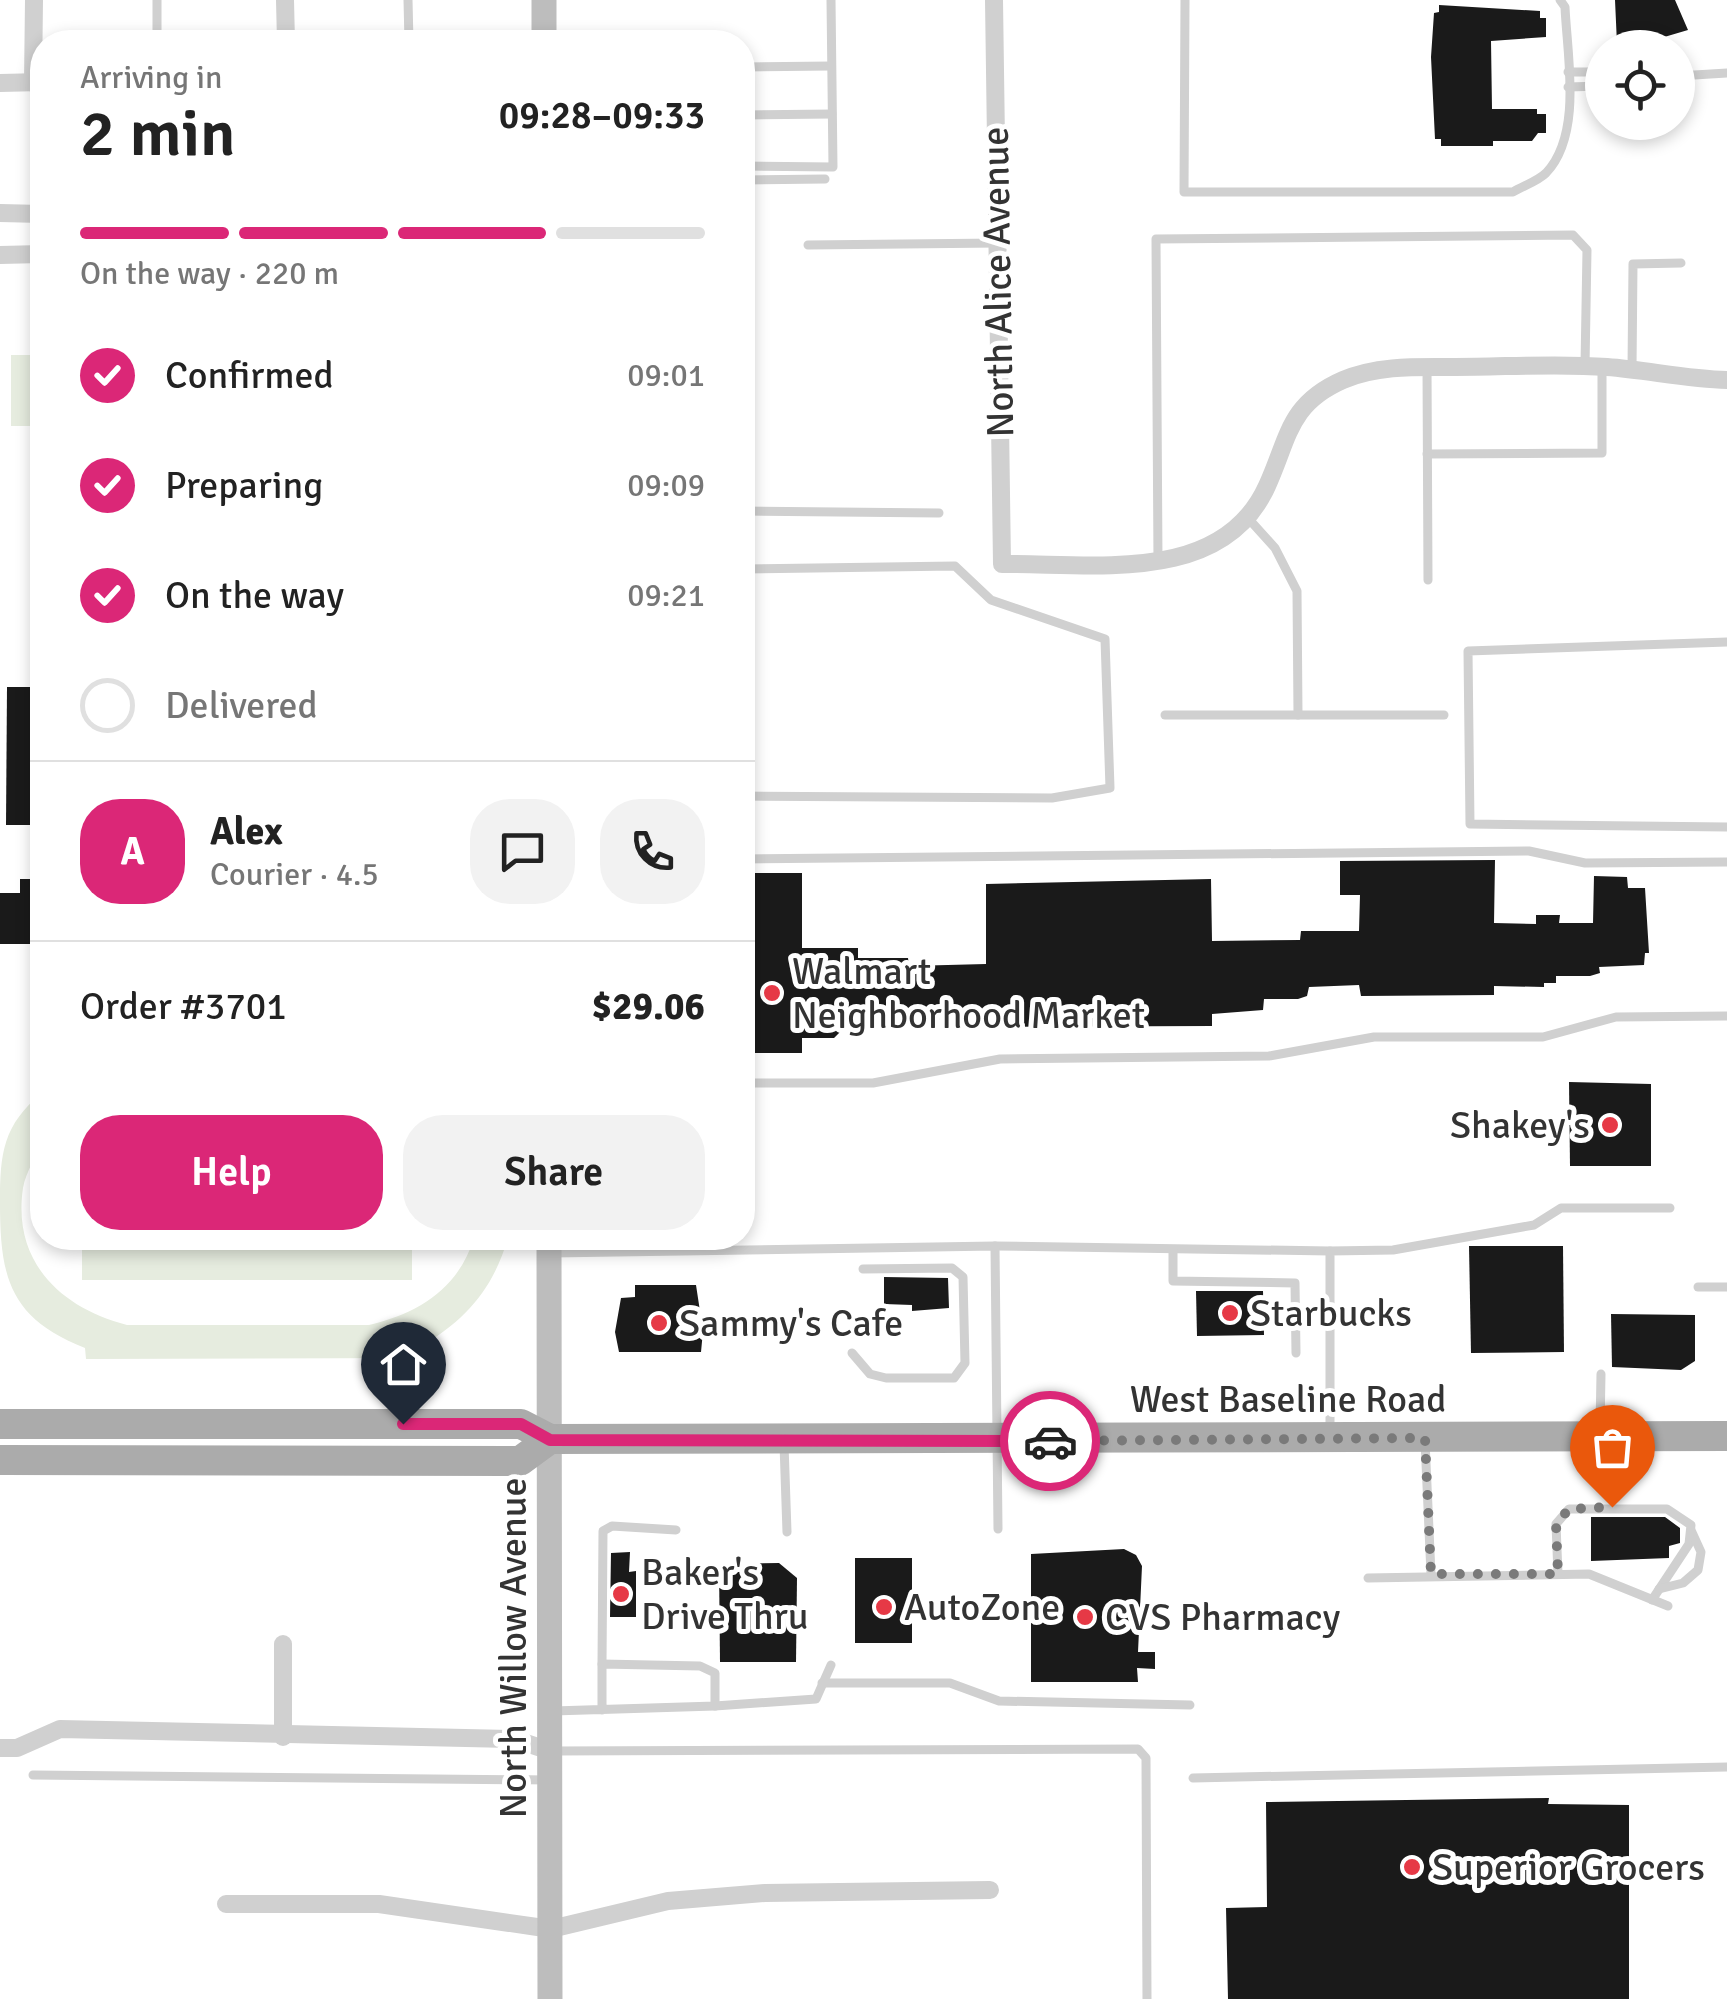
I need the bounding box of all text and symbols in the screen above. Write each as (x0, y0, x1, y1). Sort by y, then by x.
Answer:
map controls (1585, 30, 1695, 140)
button: locate (1585, 30, 1695, 140)
text: Arriving in (80, 58, 222, 97)
text: 09:28–09:33 (499, 92, 705, 139)
text: 2 min (80, 94, 236, 174)
street label: North Alice Avenue (972, 126, 1024, 438)
text: On the way · 220 m (80, 254, 339, 293)
icon: check (80, 348, 135, 403)
text: Confirmed (165, 352, 334, 399)
text: 09:01 (627, 356, 705, 395)
icon: check (80, 458, 135, 513)
text: Preparing (165, 462, 323, 509)
text: 09:09 (627, 466, 705, 505)
icon: check (80, 568, 135, 623)
text: On the way (165, 572, 344, 619)
text: 09:21 (627, 576, 705, 615)
text: Delivered (165, 682, 318, 729)
button: chat (470, 799, 575, 904)
button: phone (600, 799, 705, 904)
text: Alex (210, 808, 283, 855)
text: A (120, 828, 145, 875)
text: Courier · 4.5 (210, 855, 379, 894)
place label: Walmart Neighborhood Market (792, 948, 1145, 1039)
marker: Walmart Neighborhood Market (761, 982, 783, 1004)
text: Order #3701 (80, 983, 287, 1030)
text: $29.06 (592, 983, 705, 1030)
place label: Shakey's (1450, 1102, 1590, 1149)
marker: Shakey's (1599, 1114, 1621, 1136)
button: Help (80, 1115, 383, 1230)
button: Share (403, 1115, 705, 1230)
place label: Starbucks (1250, 1290, 1412, 1337)
place label: Sammy's Cafe (679, 1300, 903, 1347)
marker: Starbucks (1219, 1302, 1241, 1324)
marker: Sammy's Cafe (648, 1312, 670, 1334)
pin (361, 1322, 446, 1425)
icon: home (376, 1337, 431, 1392)
street label: West Baseline Road (1130, 1376, 1446, 1423)
courier (1000, 1391, 1100, 1491)
pin (1570, 1405, 1655, 1508)
icon: car (1023, 1414, 1078, 1469)
icon: bag (1585, 1420, 1640, 1475)
street label: North Willow Avenue (490, 1478, 537, 1818)
place label: Baker's Drive Thru (641, 1549, 809, 1640)
marker: Baker's Drive Thru (610, 1583, 632, 1605)
place label: AutoZone (904, 1584, 1060, 1631)
place label: CVS Pharmacy (1105, 1594, 1340, 1641)
marker: AutoZone (873, 1596, 895, 1618)
marker: CVS Pharmacy (1074, 1606, 1096, 1628)
place label: Superior Grocers (1432, 1844, 1705, 1891)
marker: Superior Grocers (1401, 1856, 1423, 1878)

